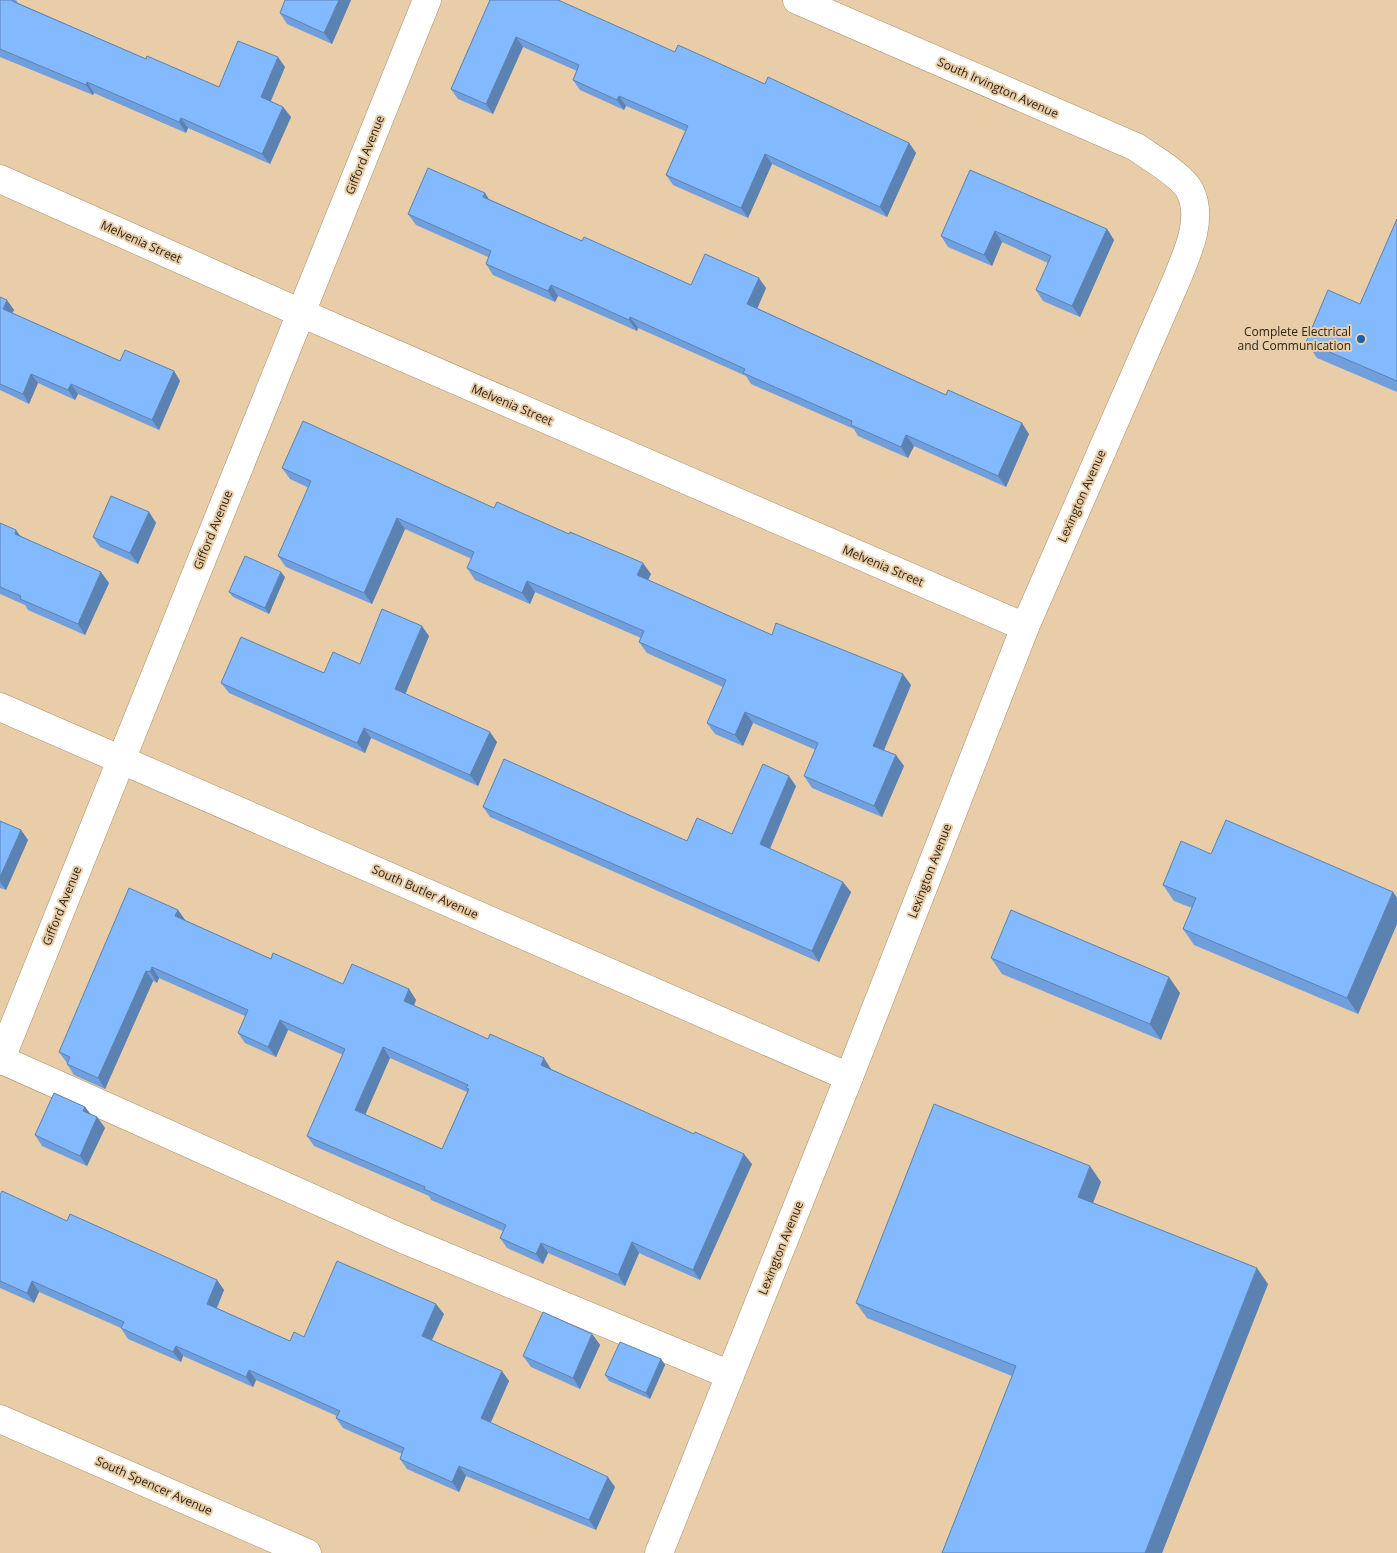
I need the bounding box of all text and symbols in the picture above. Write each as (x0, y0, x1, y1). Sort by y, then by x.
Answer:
street label: South Irvington Avenue (935, 53, 1062, 122)
street label: Gifford Avenue (341, 112, 388, 197)
street label: Melvenia Street (98, 216, 184, 267)
place label: Complete Electrical and Communication (1237, 323, 1351, 354)
marker: Complete Electrical and Communication (1355, 333, 1367, 345)
street label: Melvenia Street (469, 380, 556, 429)
street label: Lexington Avenue (1053, 446, 1110, 545)
street label: Gifford Avenue (189, 487, 236, 572)
street label: Melvenia Street (840, 541, 927, 590)
street label: Lexington Avenue (904, 821, 955, 921)
street label: South Butler Avenue (369, 860, 481, 923)
street label: Gifford Avenue (38, 863, 85, 948)
street label: Lexington Avenue (754, 1198, 807, 1297)
street label: South Spencer Avenue (93, 1452, 216, 1519)

